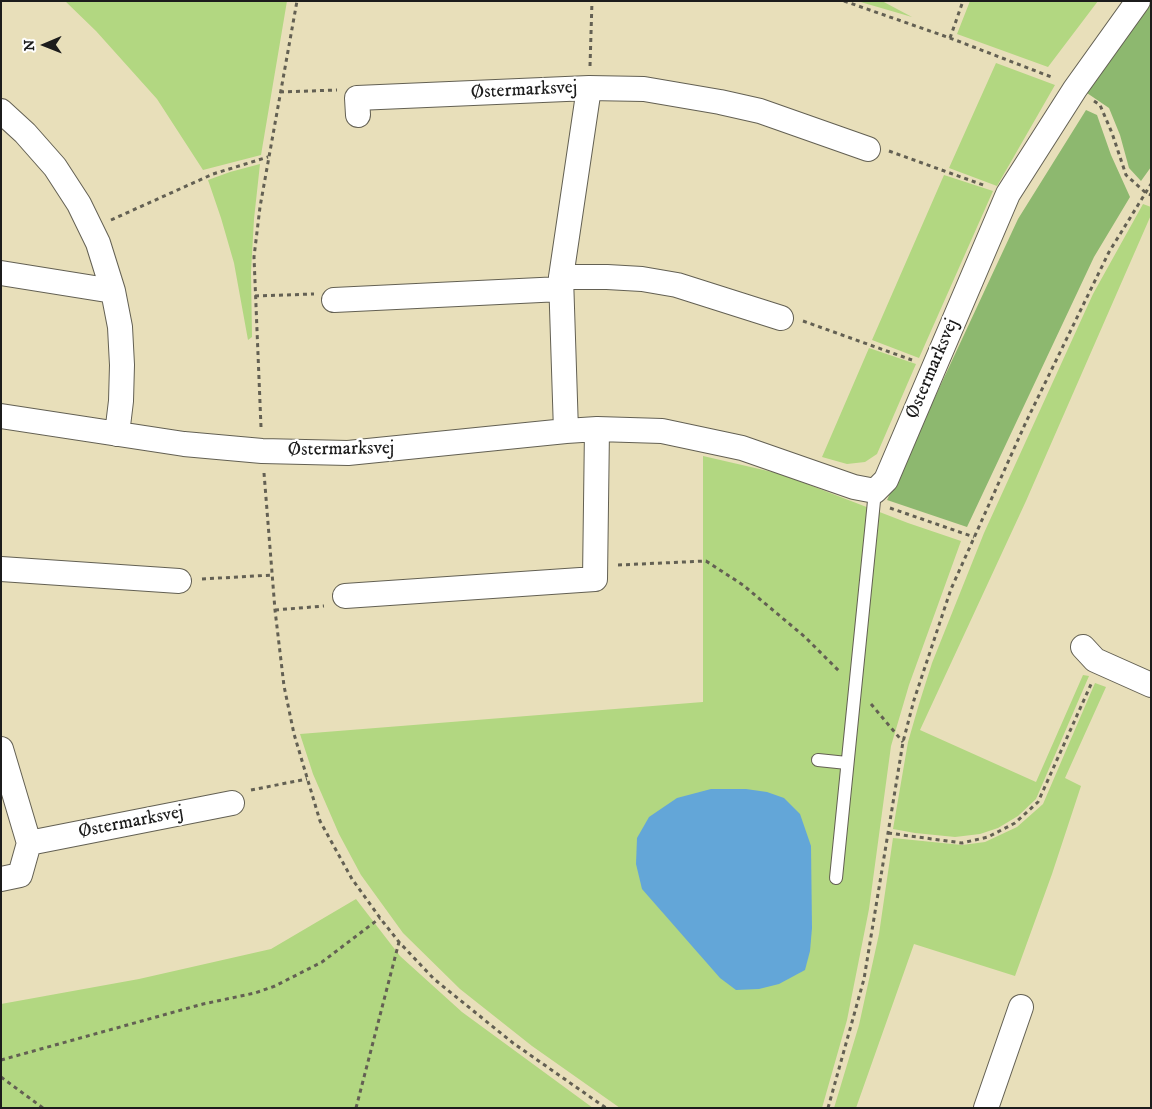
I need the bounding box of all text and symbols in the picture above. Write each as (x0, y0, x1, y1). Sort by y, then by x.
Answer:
north arrow (20, 20, 70, 70)
text: N (21, 39, 39, 51)
street label: Østermarksvej (470, 77, 578, 105)
street label: Østermarksvej (902, 315, 964, 423)
street label: Østermarksvej (287, 438, 395, 462)
street label: Østermarksvej (76, 802, 186, 844)

